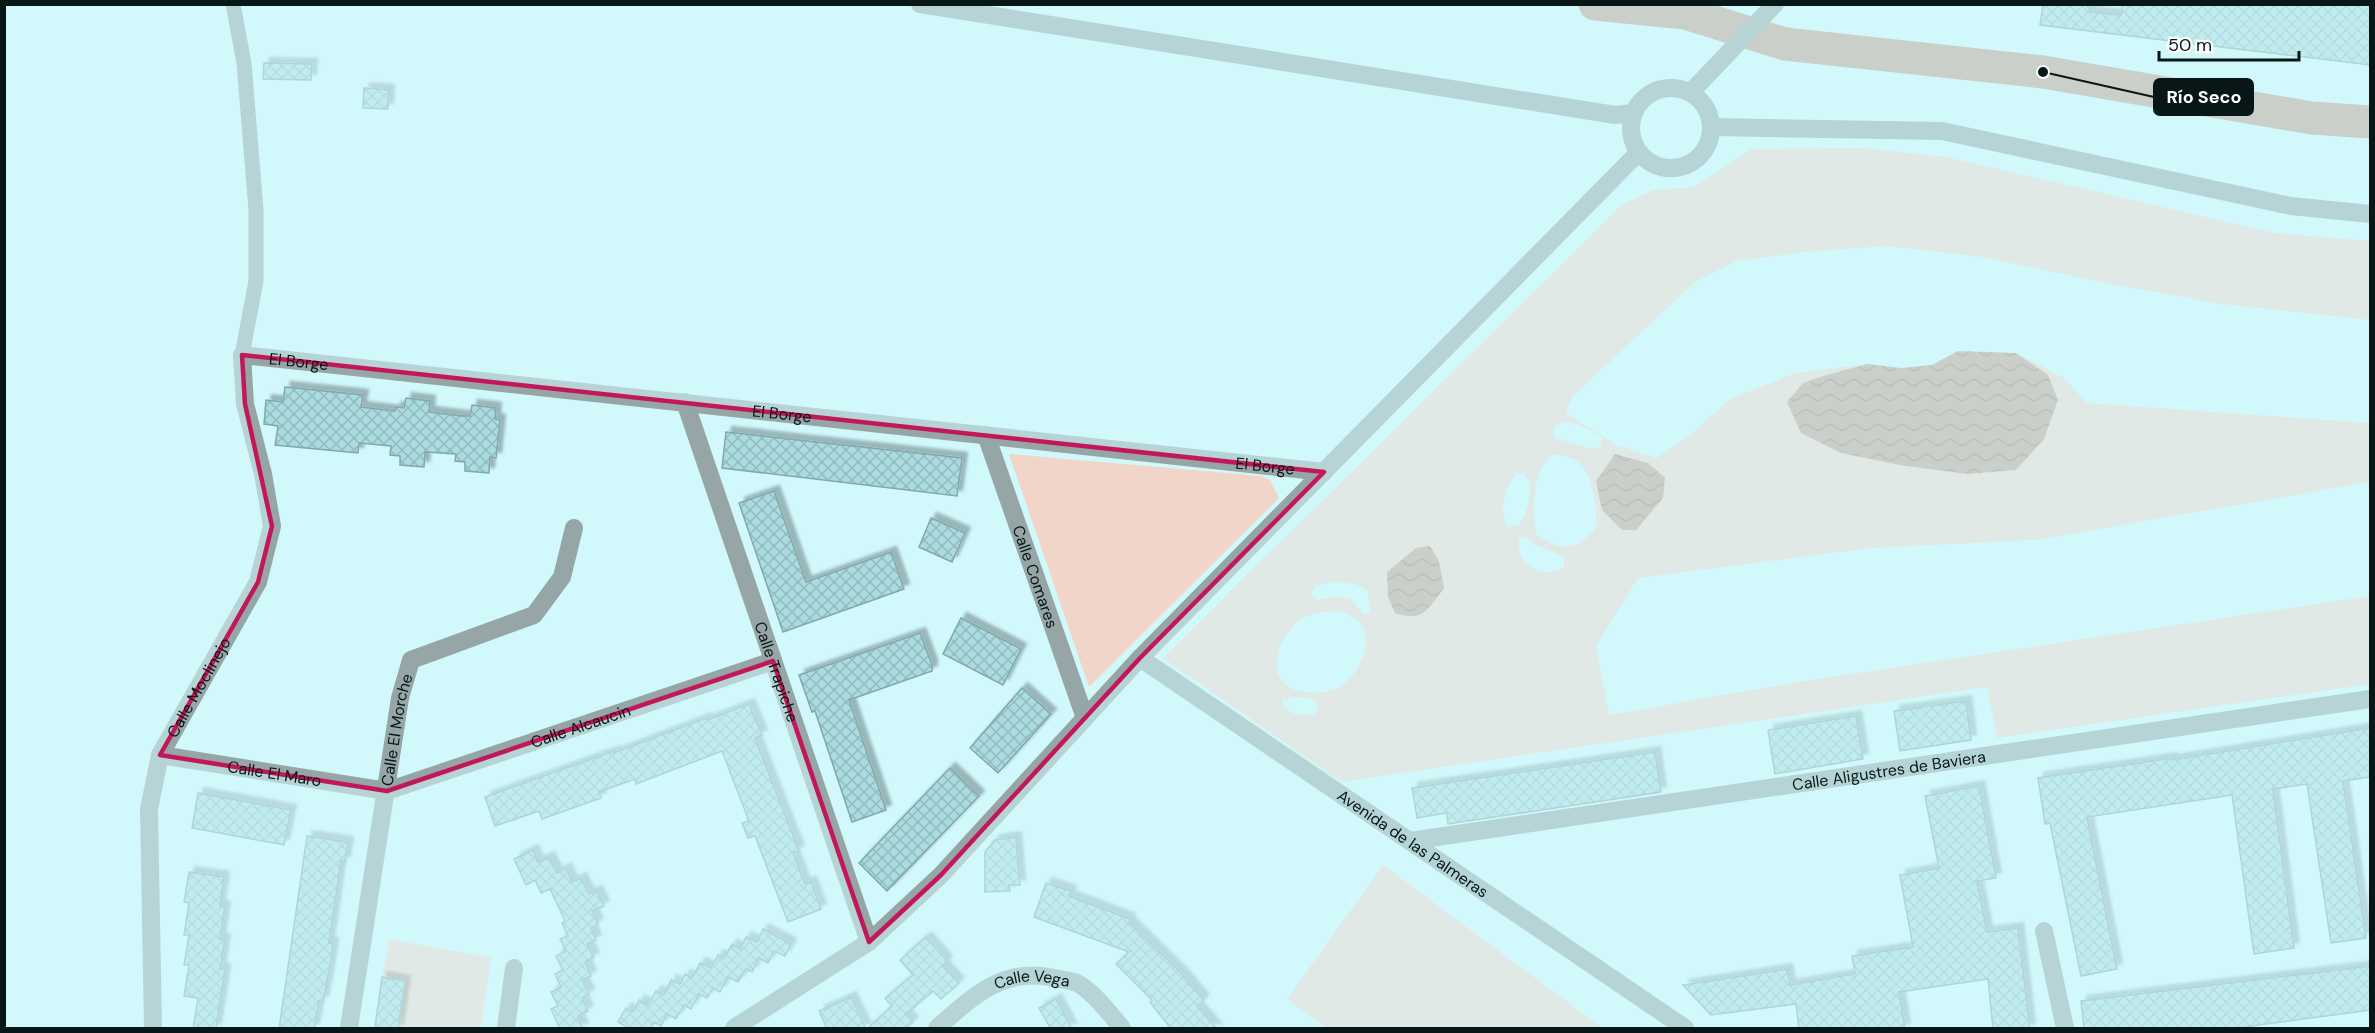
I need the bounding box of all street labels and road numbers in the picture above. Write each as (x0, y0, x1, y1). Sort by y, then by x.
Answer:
street label: El Borge (268, 348, 329, 375)
street label: El Borge (751, 400, 813, 428)
street label: El Borge (1234, 453, 1296, 480)
street label: Calle Comares (1007, 523, 1063, 631)
street label: Calle Trapiche (750, 619, 803, 725)
street label: Calle Moclinejo (162, 634, 236, 741)
street label: Calle El Morche (377, 671, 417, 787)
street label: Calle Alcaucin (528, 700, 633, 753)
street label: Calle Aligustres de Baviera (1791, 746, 1987, 795)
street label: Calle El Maro (226, 756, 323, 791)
street label: Avenida de las Palmeras (1333, 785, 1492, 903)
street label: Calle Vega (991, 965, 1071, 994)

